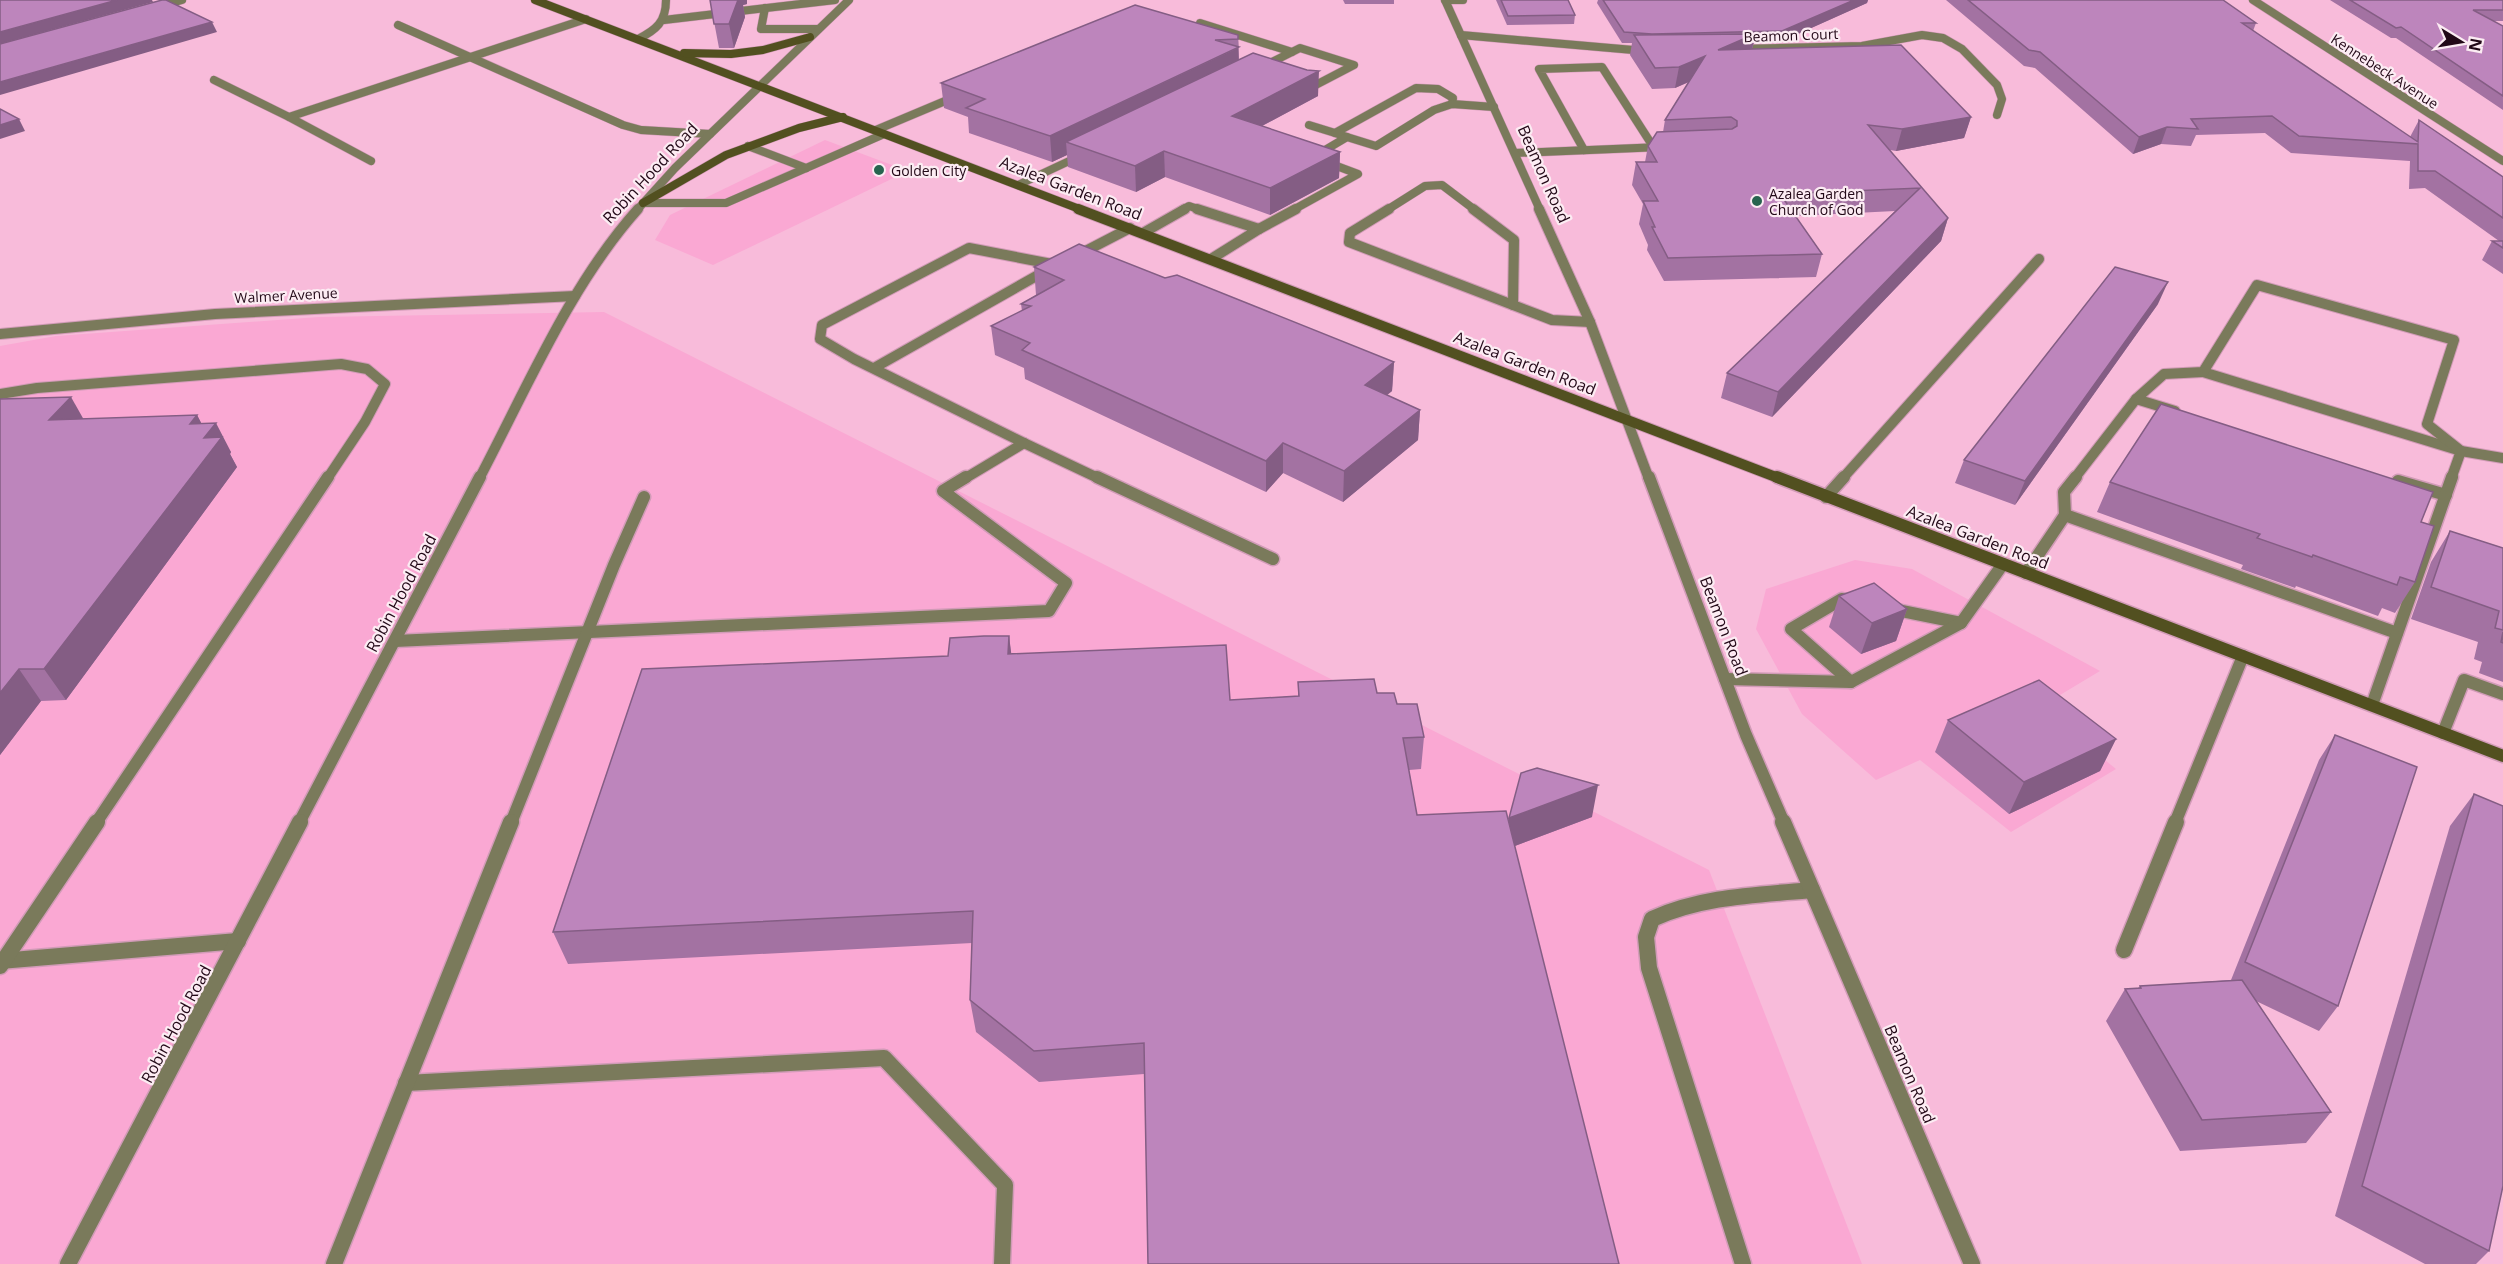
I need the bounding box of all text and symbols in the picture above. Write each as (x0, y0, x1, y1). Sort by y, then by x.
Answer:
north arrow (2431, 12, 2491, 72)
street label: Beamon Court (1743, 24, 1839, 46)
street label: Kennebeck Avenue (2328, 29, 2442, 113)
text: N (2464, 36, 2488, 53)
street label: Robin Hood Road (597, 118, 703, 228)
street label: Beamon Road (1513, 122, 1575, 226)
street label: Azalea Garden Road (997, 151, 1145, 225)
place label: Golden City (891, 161, 967, 180)
marker: Golden City (872, 163, 886, 177)
place label: Azalea Garden Church of God (1769, 184, 1864, 219)
marker: Azalea Garden Church of God (1750, 194, 1764, 208)
street label: Walmer Avenue (234, 283, 338, 307)
street label: Azalea Garden Road (1451, 326, 1599, 400)
street label: Azalea Garden Road (1904, 500, 2052, 574)
street label: Robin Hood Road (361, 530, 441, 656)
street label: Beamon Road (1695, 573, 1753, 679)
street label: Robin Hood Road (136, 961, 216, 1087)
street label: Beamon Road (1879, 1021, 1941, 1127)

